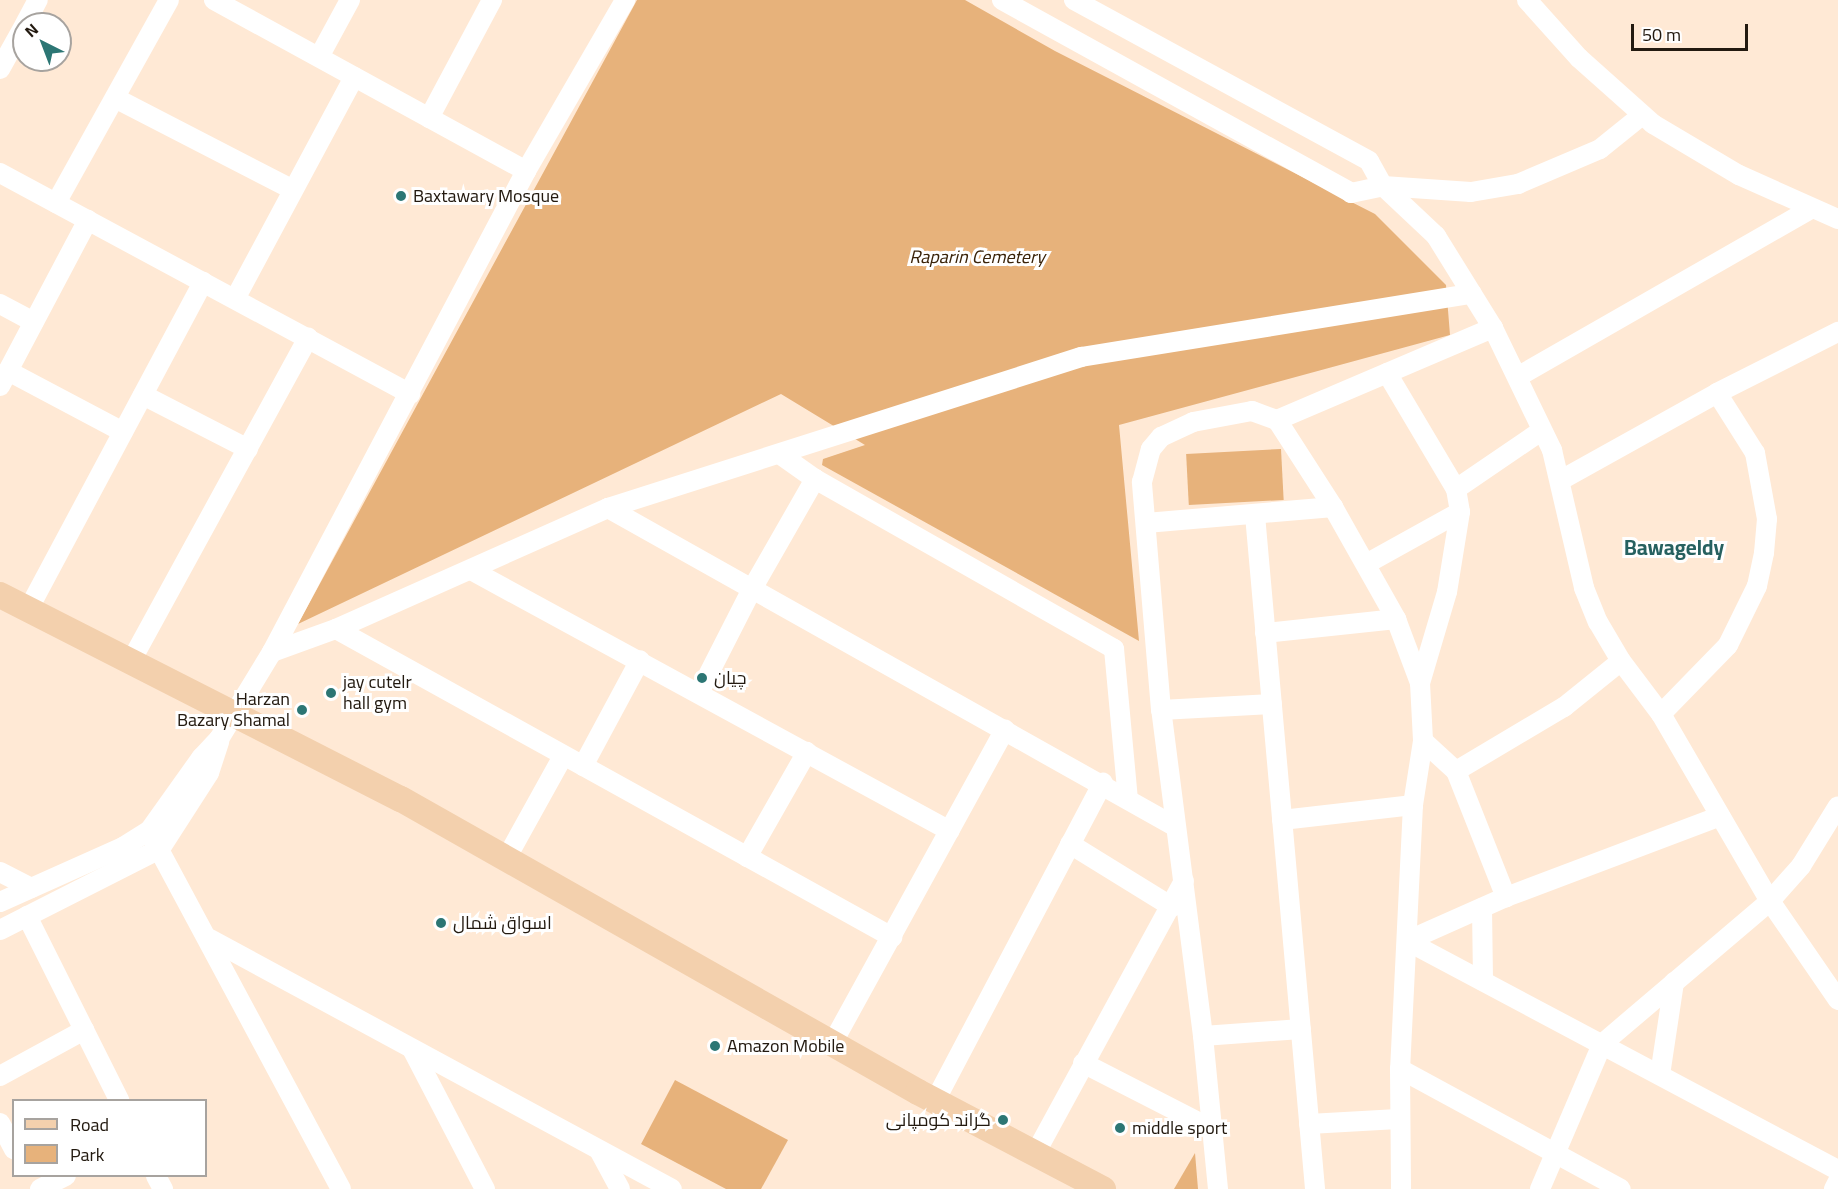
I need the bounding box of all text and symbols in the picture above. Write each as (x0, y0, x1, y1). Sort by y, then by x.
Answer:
north arrow (12, 12, 72, 72)
scale bar (1634, 12, 1751, 50)
text: N (17, 15, 45, 45)
text: 50 m (1642, 18, 1681, 51)
place label: Baxtawary Mosque (413, 185, 559, 207)
marker: Baxtawary Mosque (394, 189, 408, 203)
park label: Raparin Cemetery (909, 246, 1045, 268)
district label: Bawageldy (1624, 535, 1724, 561)
place label: چيان (714, 667, 747, 689)
marker: چيان (695, 671, 709, 685)
place label: jay cutelr hall gym (343, 672, 412, 714)
marker: jay cutelr hall gym (324, 686, 338, 700)
place label: Harzan Bazary Shamal (177, 689, 290, 732)
marker: Harzan Bazary Shamal (295, 703, 309, 717)
place label: اسواق شمال (453, 912, 552, 934)
marker: اسواق شمال (434, 916, 448, 930)
place label: Amazon Mobile (727, 1035, 844, 1057)
marker: Amazon Mobile (708, 1039, 722, 1053)
legend (12, 1099, 207, 1177)
text: Road (70, 1108, 109, 1141)
place label: گراند كومپانى (886, 1109, 991, 1131)
marker: گراند كومپانى (996, 1113, 1010, 1127)
place label: middle sport (1132, 1117, 1227, 1139)
marker: middle sport (1113, 1121, 1127, 1135)
text: Park (70, 1138, 104, 1171)

